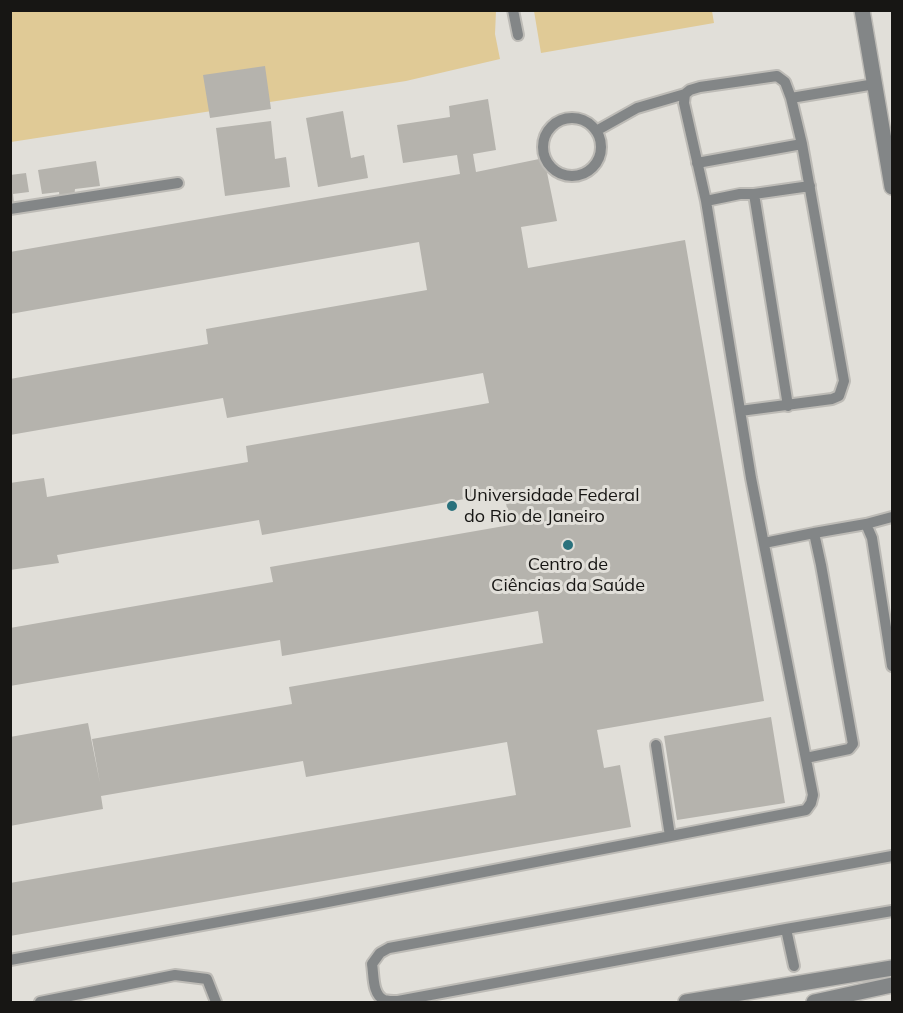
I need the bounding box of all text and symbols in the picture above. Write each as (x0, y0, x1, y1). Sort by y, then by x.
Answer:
place label: Universidade Federal do Rio de Janeiro (464, 485, 639, 528)
marker: Universidade Federal do Rio de Janeiro (445, 499, 459, 513)
marker: Centro de Ciências da Saúde (561, 538, 575, 552)
place label: Centro de Ciências da Saúde (491, 554, 645, 596)

